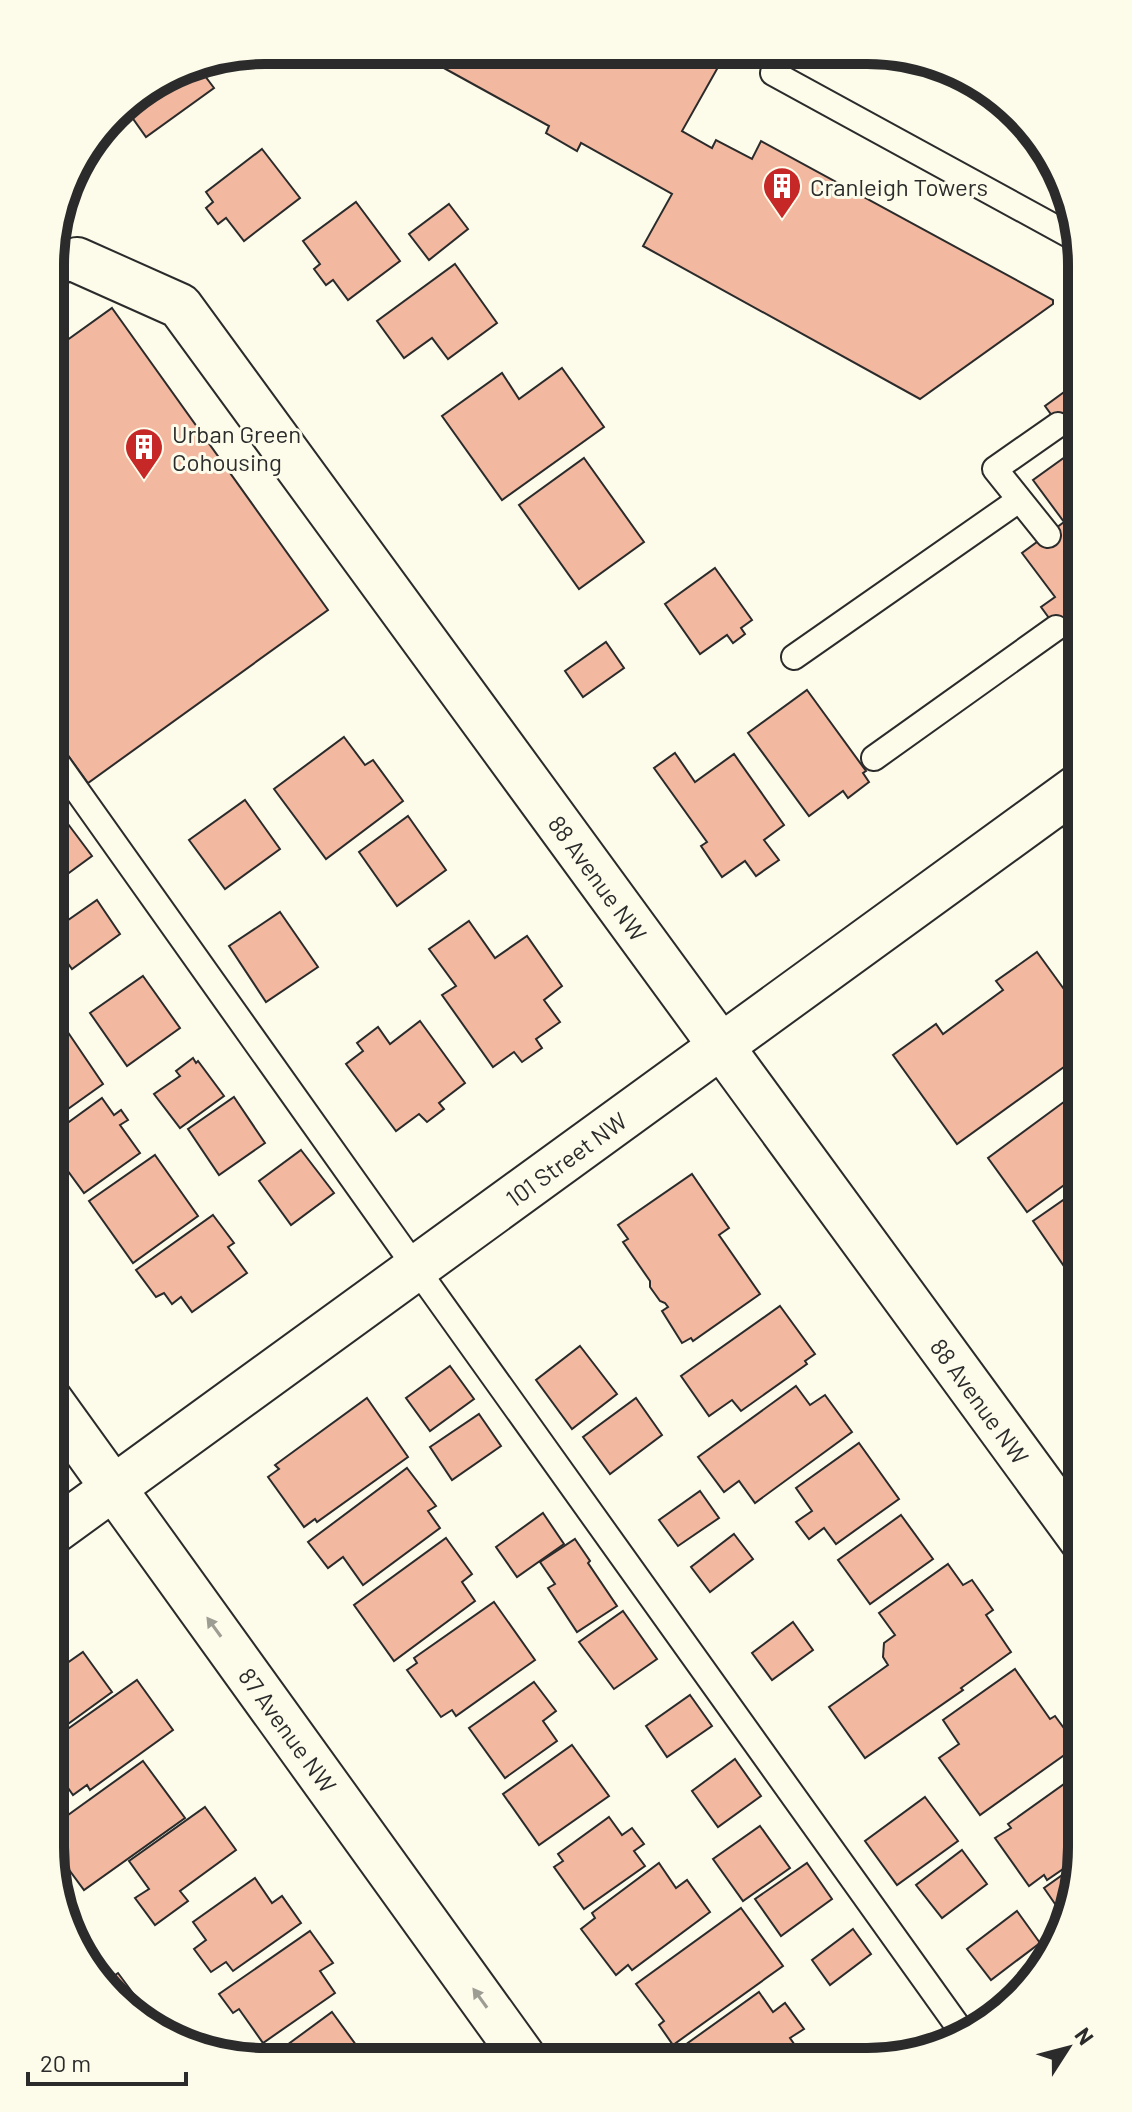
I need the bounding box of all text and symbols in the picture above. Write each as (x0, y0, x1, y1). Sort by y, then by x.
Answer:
building icon: Cranleigh Towers (761, 165, 803, 220)
place label: Cranleigh Towers (810, 172, 988, 201)
place label: Urban Green Cohousing (172, 419, 301, 476)
building icon: Urban Green Cohousing (123, 426, 165, 481)
street label: 88 Avenue NW (543, 810, 653, 946)
street label: 101 Street NW (500, 1106, 632, 1212)
street label: 88 Avenue NW (925, 1333, 1035, 1469)
one-way arrow (207, 1617, 223, 1638)
street label: 87 Avenue NW (233, 1662, 343, 1798)
one-way arrow (473, 1987, 489, 2008)
north arrow (1028, 2008, 1108, 2088)
text: N (1070, 2022, 1100, 2049)
scale bar (28, 2036, 186, 2086)
text: 20 m (40, 2048, 91, 2077)

